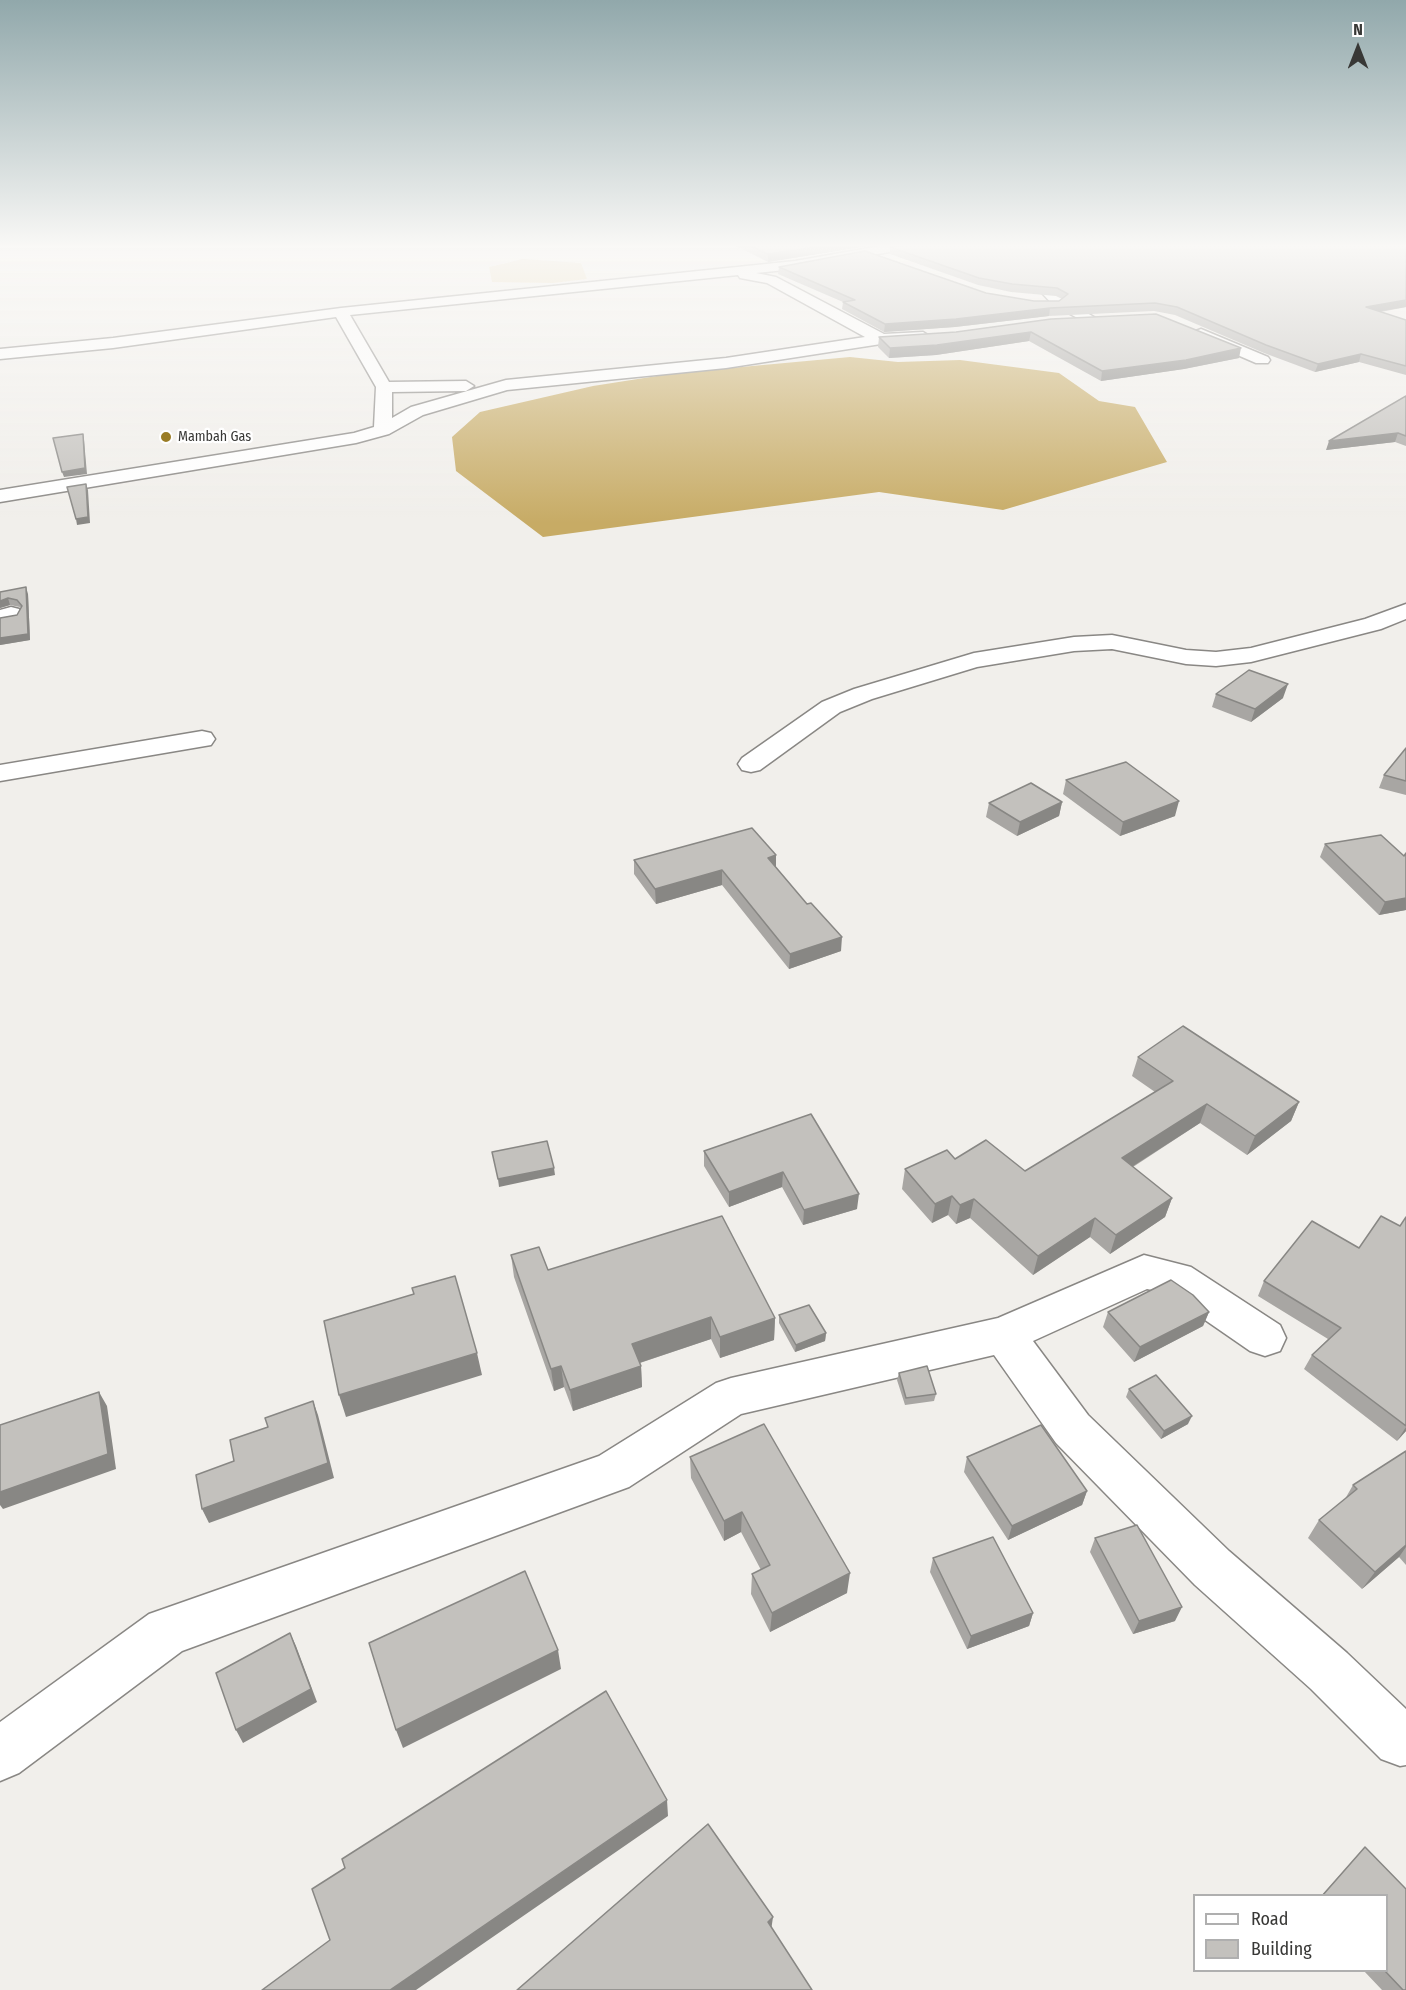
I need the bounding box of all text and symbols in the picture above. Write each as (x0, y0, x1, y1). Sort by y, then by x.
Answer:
north arrow (1328, 18, 1388, 78)
text: N (1353, 20, 1363, 39)
place label: Mambah Gas (178, 429, 251, 445)
marker: Mambah Gas (159, 430, 173, 444)
legend (1193, 1894, 1388, 1972)
text: Road (1251, 1908, 1288, 1930)
text: Building (1251, 1938, 1312, 1960)

